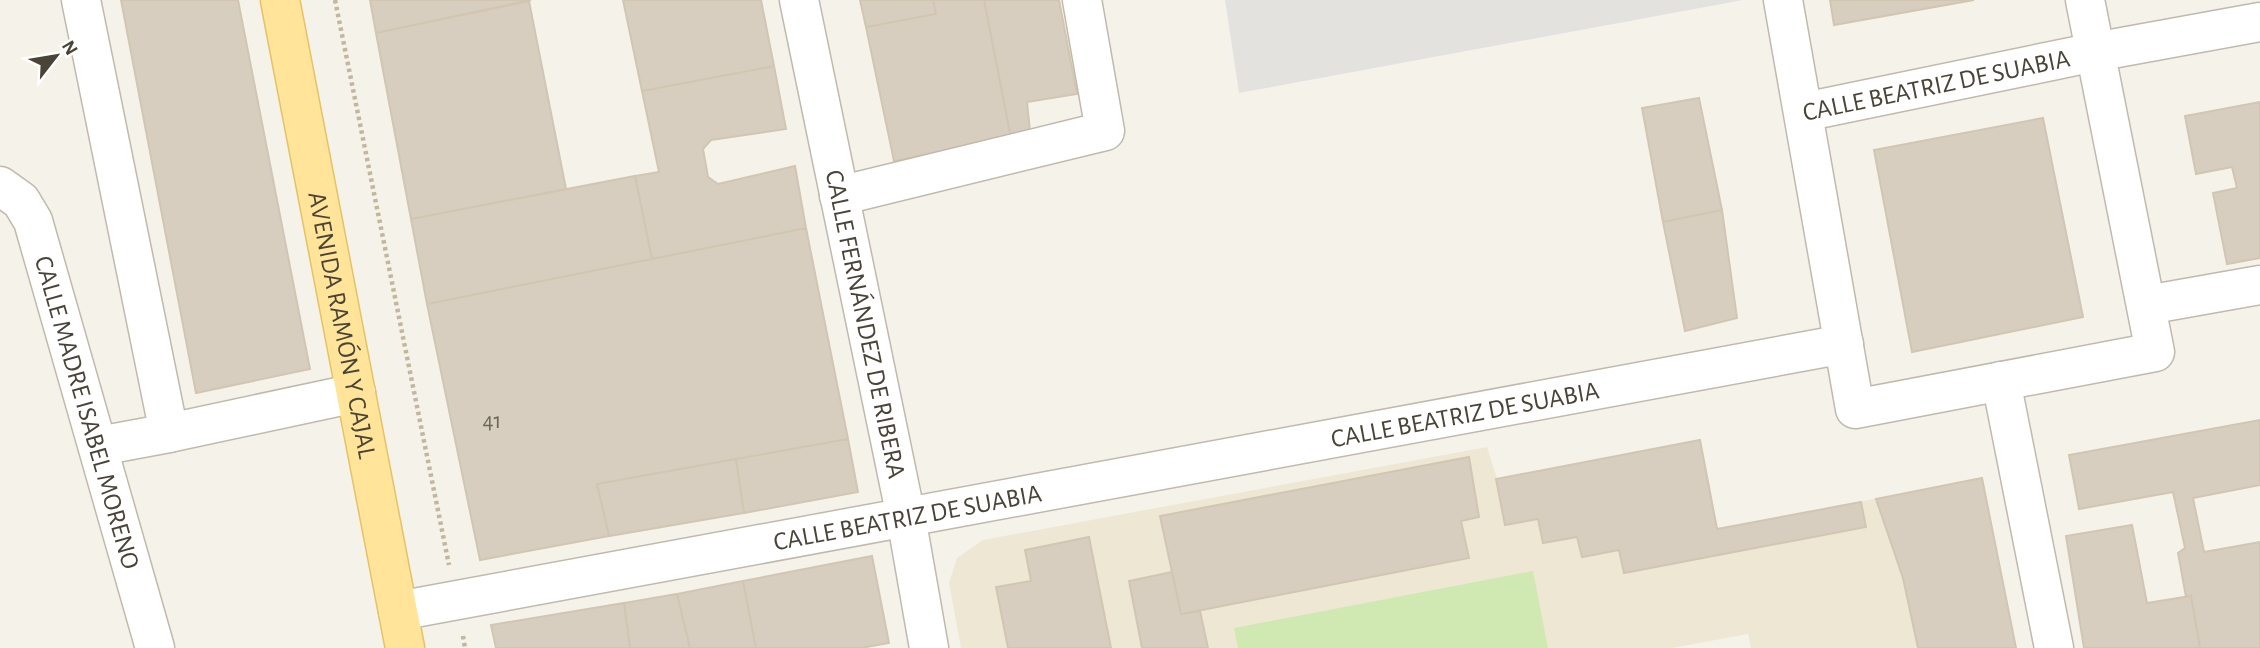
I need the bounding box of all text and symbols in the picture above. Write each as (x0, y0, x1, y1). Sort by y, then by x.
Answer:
north arrow (21, 21, 91, 91)
text: N (58, 37, 81, 59)
street label: CALLE BEATRIZ DE SUABIA (1801, 46, 2072, 126)
street label: CALLE FERNÁNDEZ DE RIBERA (821, 168, 910, 481)
street label: AVENIDA RAMÓN Y CAJAL (303, 190, 380, 461)
street label: CALLE MADRE ISABEL MORENO (30, 253, 144, 572)
street label: CALLE BEATRIZ DE SUABIA (1329, 377, 1601, 452)
house number: 41 (483, 410, 501, 433)
street label: CALLE BEATRIZ DE SUABIA (771, 480, 1044, 555)

